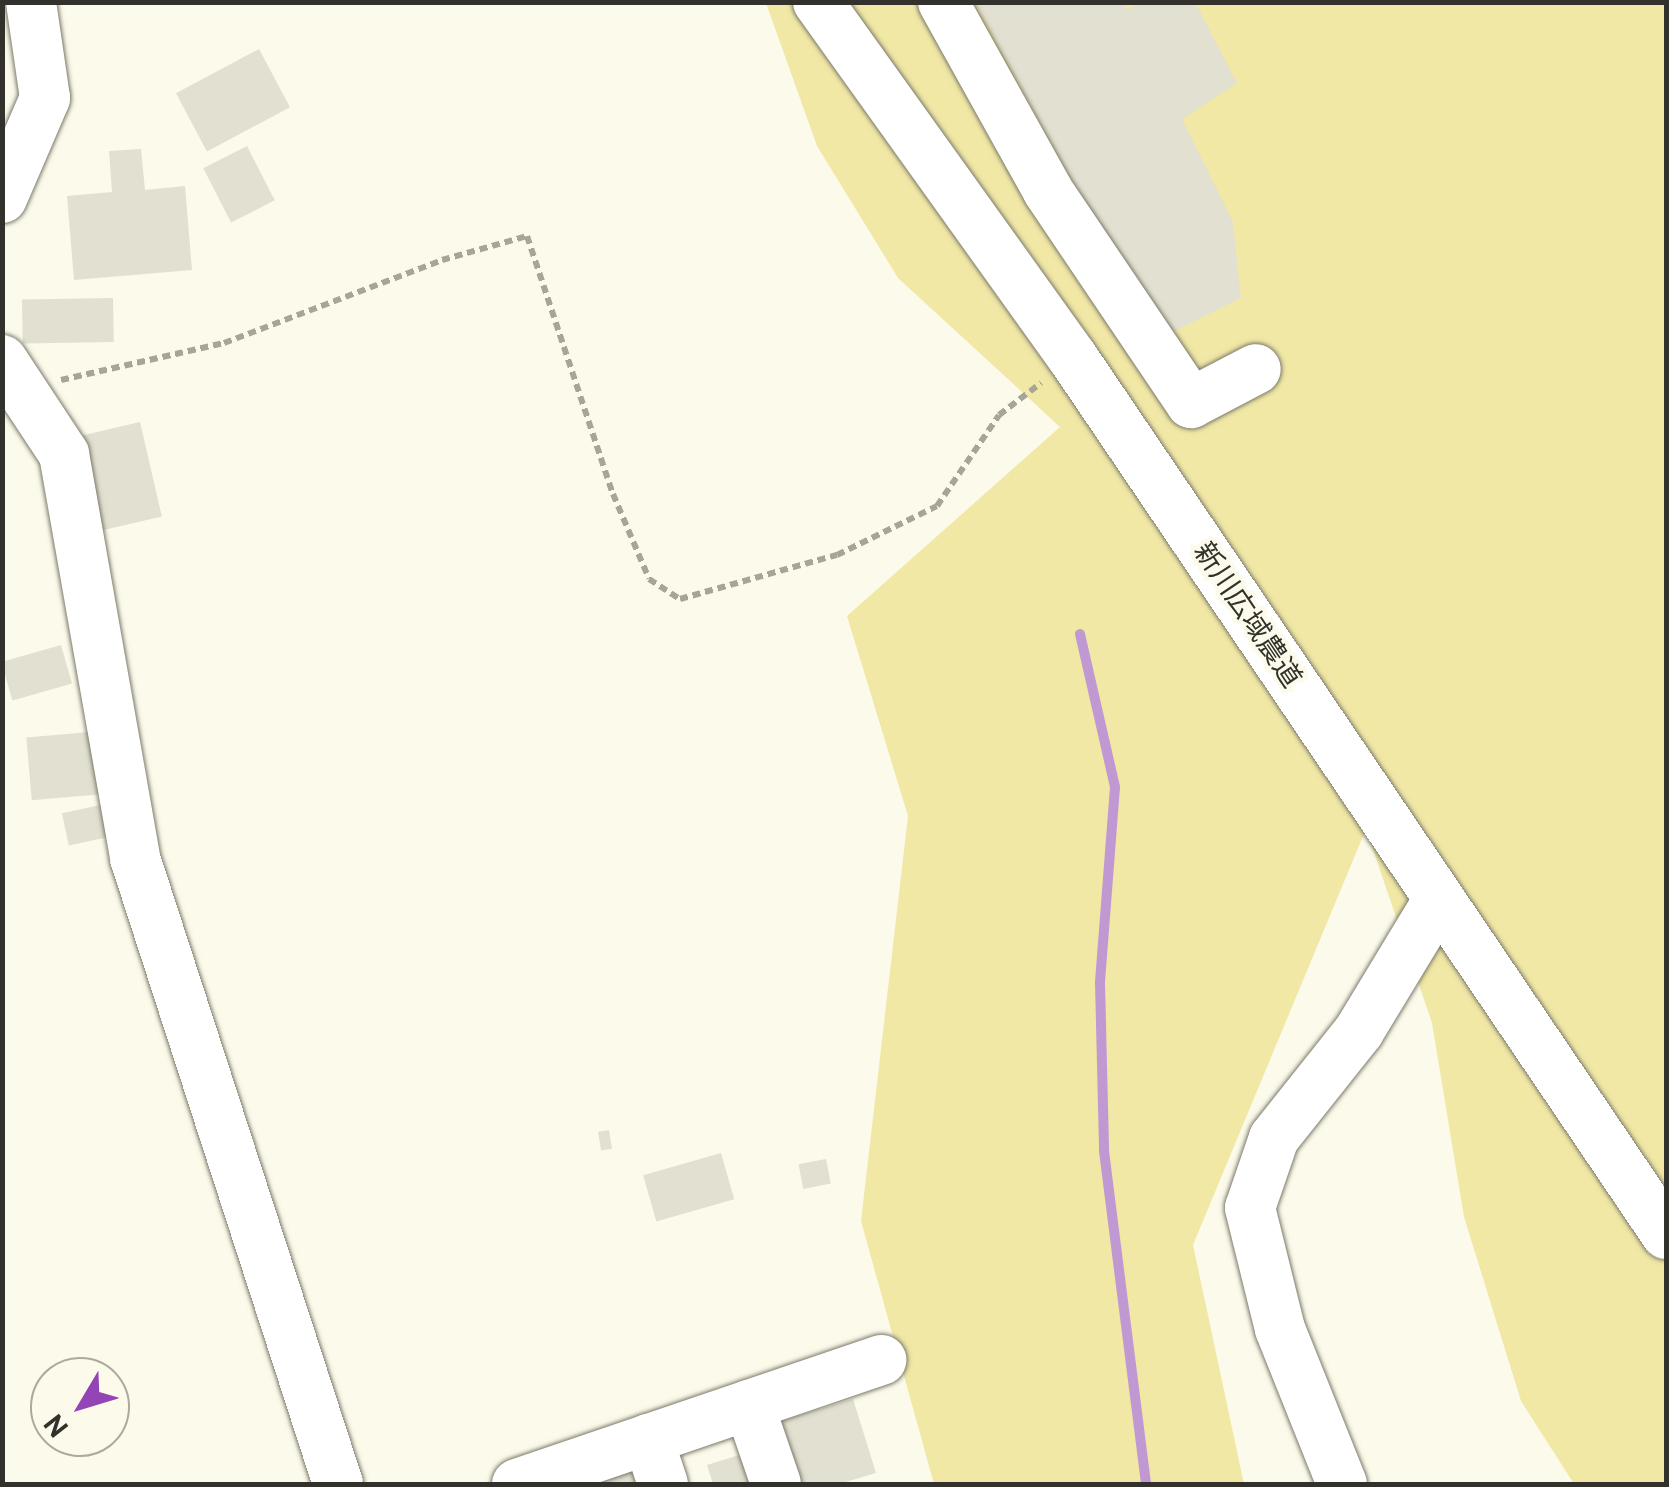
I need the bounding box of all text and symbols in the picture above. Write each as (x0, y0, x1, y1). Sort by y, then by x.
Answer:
street label: 新川広域農道 (1185, 537, 1307, 695)
north arrow (30, 1357, 130, 1457)
text: N (38, 1405, 78, 1443)

